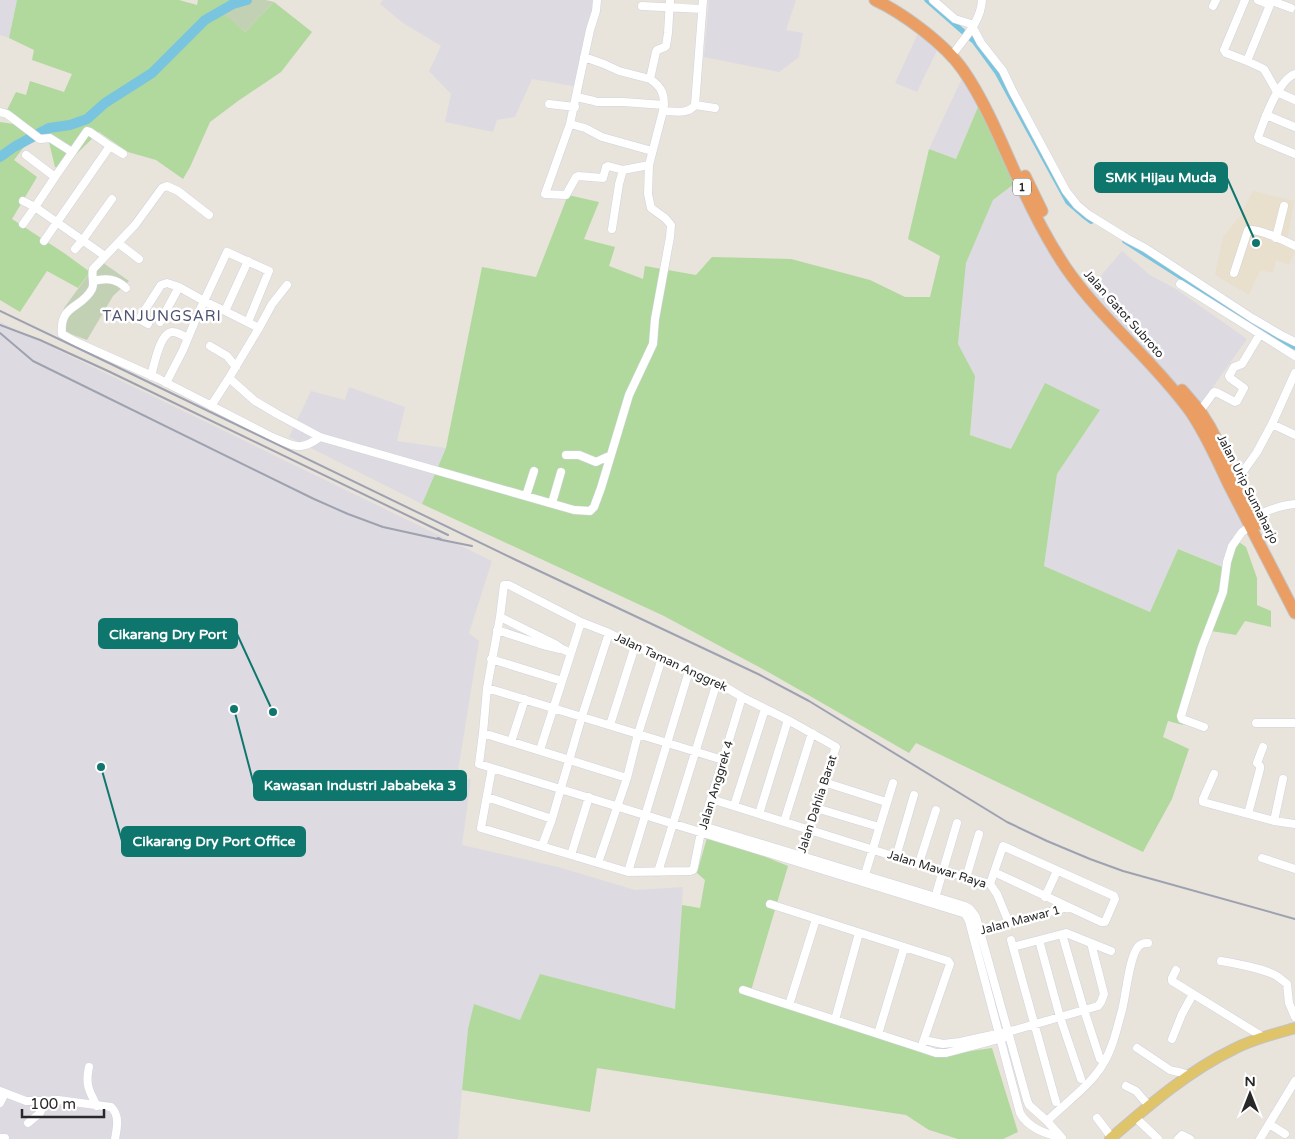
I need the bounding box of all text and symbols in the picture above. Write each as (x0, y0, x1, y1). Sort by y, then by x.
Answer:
callout: SMK Hijau Muda (1095, 163, 1227, 192)
text: SMK Hijau Muda (1105, 169, 1217, 186)
road number: 1 (1013, 178, 1031, 196)
street label: Jalan Gatot Subroto (1081, 267, 1167, 361)
district label: TANJUNGSARI (102, 307, 222, 325)
street label: Jalan Urip Sumaharjo (1214, 432, 1282, 546)
callout: Cikarang Dry Port (99, 619, 237, 648)
text: Cikarang Dry Port (109, 626, 228, 643)
street label: Jalan Taman Anggrek (612, 630, 730, 694)
street label: Jalan Anggrek 4 (696, 738, 736, 831)
street label: Jalan Dahlia Barat (795, 753, 840, 855)
callout: Kawasan Industri Jababeka 3 (254, 771, 466, 800)
text: Kawasan Industri Jababeka 3 (264, 777, 457, 794)
callout: Cikarang Dry Port Office (122, 827, 305, 856)
text: Cikarang Dry Port Office (133, 833, 296, 850)
street label: Jalan Mawar Raya (886, 847, 988, 891)
street label: Jalan Mawar 1 (979, 903, 1061, 937)
north arrow (1225, 1069, 1275, 1119)
text: N (1244, 1073, 1256, 1090)
scale bar (22, 1086, 105, 1118)
text: 100 m (30, 1095, 76, 1113)

